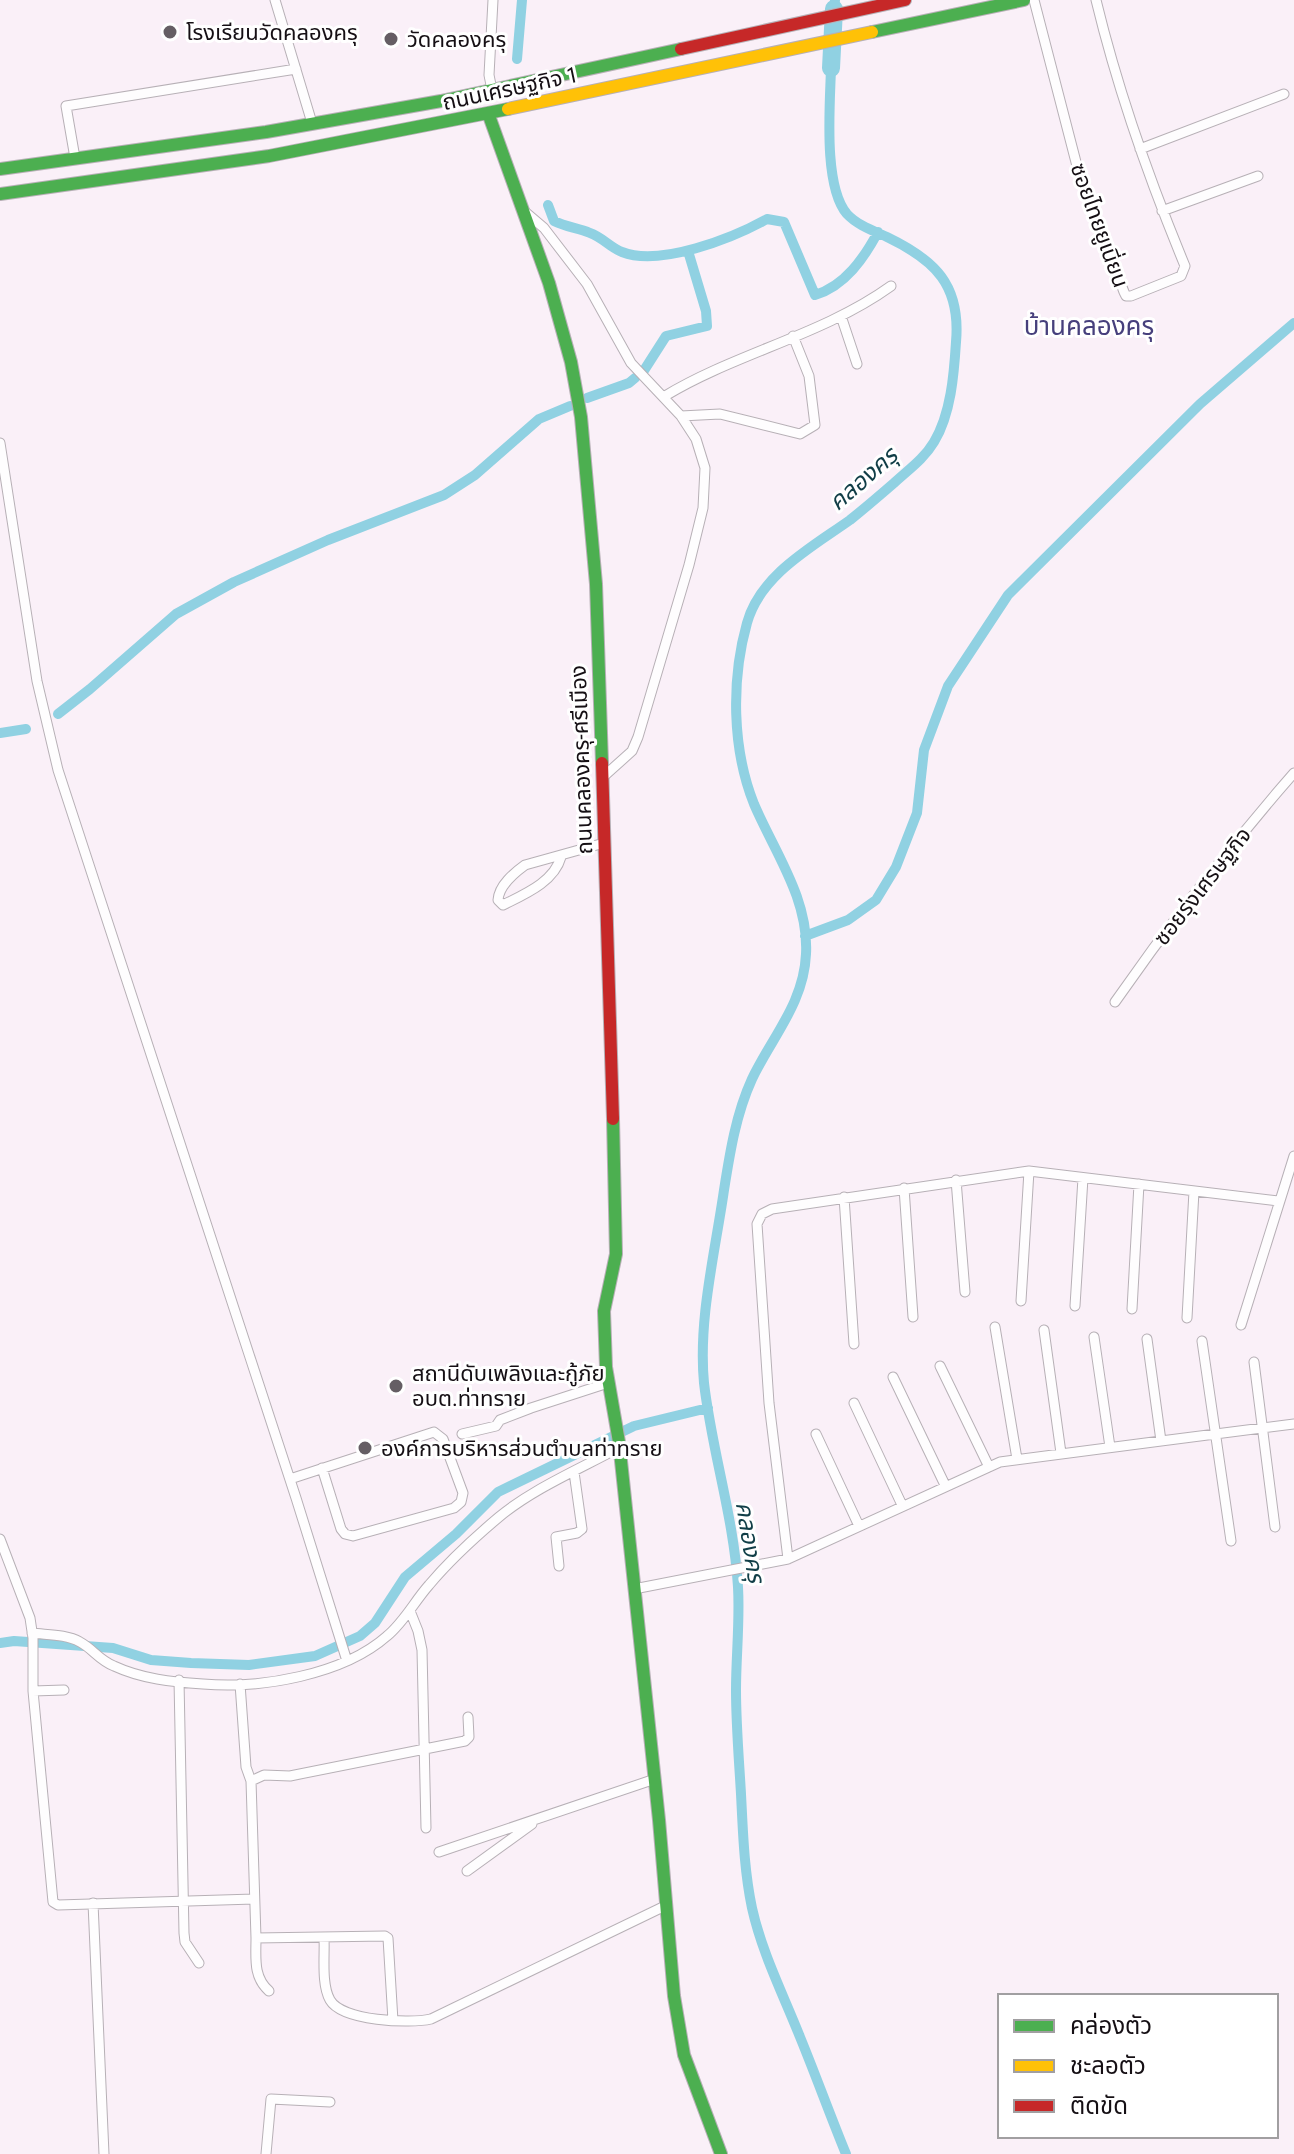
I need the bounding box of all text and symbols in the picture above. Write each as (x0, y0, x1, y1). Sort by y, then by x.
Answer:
place label: โรงเรียนวัดคลองครุ (186, 20, 358, 46)
marker: โรงเรียนวัดคลองครุ (161, 23, 179, 41)
place label: วัดคลองครุ (407, 27, 506, 53)
marker: วัดคลองครุ (382, 30, 400, 48)
street label: ถนนเศรษฐกิจ 1 (440, 62, 580, 115)
street label: ซอยไทยยูเนี่ยน (1065, 159, 1136, 291)
district label: บ้านคลองครุ (1024, 311, 1154, 342)
water label: คลองครุ (823, 440, 905, 517)
street label: ถนนคลองครุ-ศรีเมือง (566, 665, 598, 855)
street label: ซอยรุ่งเศรษฐกิจ (1149, 823, 1257, 951)
place label: สถานีดับเพลิงและกู้ภัย อบต.ท่าทราย (412, 1361, 605, 1411)
marker: สถานีดับเพลิงและกู้ภัย อบต.ท่าทราย (387, 1377, 405, 1395)
place label: องค์การบริหารส่วนตำบลท่าทราย (381, 1436, 663, 1461)
marker: องค์การบริหารส่วนตำบลท่าทราย (356, 1439, 374, 1457)
water label: คลองครุ (729, 1500, 771, 1587)
legend (998, 1994, 1278, 2138)
text: คล่องตัว (1070, 2012, 1152, 2040)
text: ชะลอตัว (1070, 2052, 1146, 2080)
text: ติดขัด (1070, 2092, 1128, 2120)

